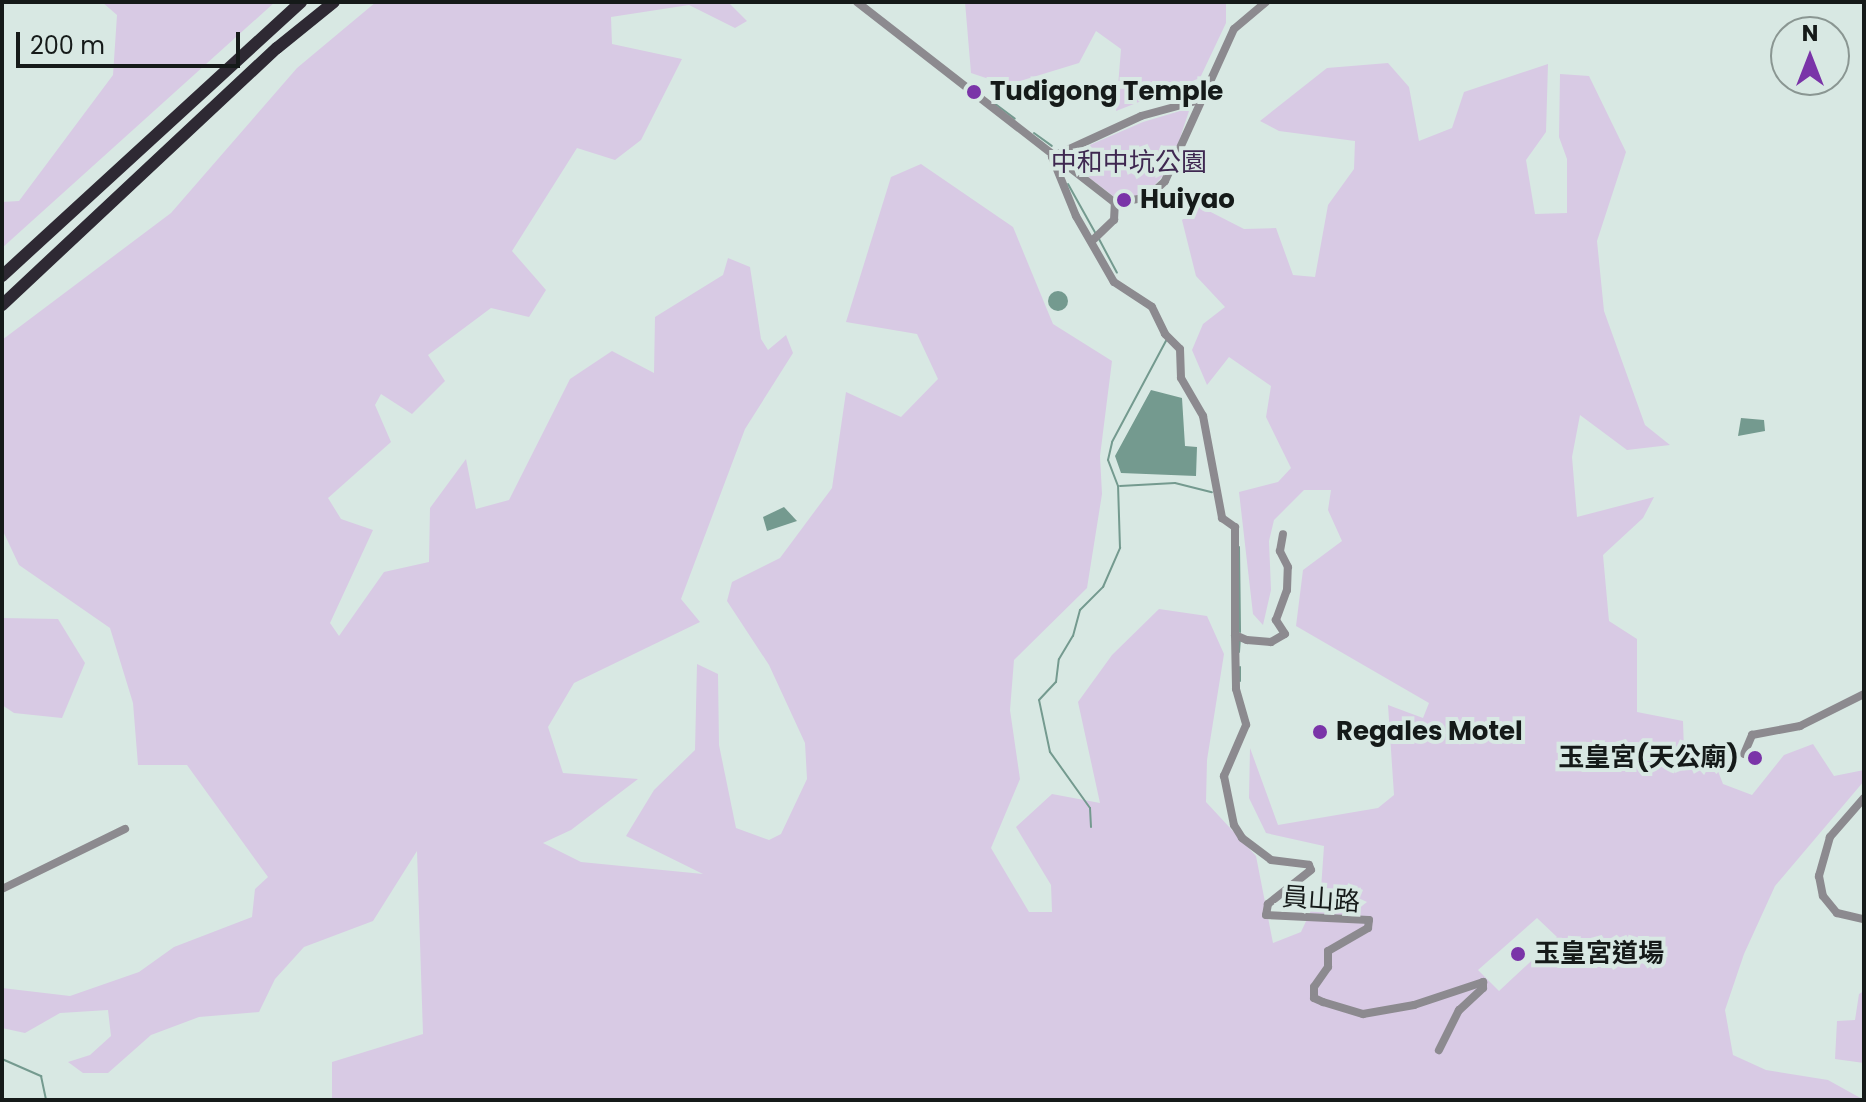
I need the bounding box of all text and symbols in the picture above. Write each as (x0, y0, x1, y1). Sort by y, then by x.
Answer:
scale bar (20, 16, 244, 66)
north arrow (1770, 16, 1850, 96)
text: N (1802, 18, 1818, 49)
text: 200 m (30, 29, 105, 62)
place label: Tudigong Temple (990, 76, 1223, 108)
marker: Tudigong Temple (965, 83, 983, 101)
park label: 中和中坑公園 (1051, 147, 1207, 179)
place label: Huiyao (1140, 184, 1235, 216)
marker: Huiyao (1115, 191, 1133, 209)
place label: Regales Motel (1336, 716, 1523, 748)
marker: Regales Motel (1311, 723, 1329, 741)
place label: 玉皇宮(天公廟) (1558, 742, 1739, 774)
marker: 玉皇宮(天公廟) (1746, 749, 1764, 767)
street label: 員山路 (1281, 882, 1361, 918)
place label: 玉皇宮道場 (1534, 938, 1664, 970)
marker: 玉皇宮道場 (1509, 945, 1527, 963)

